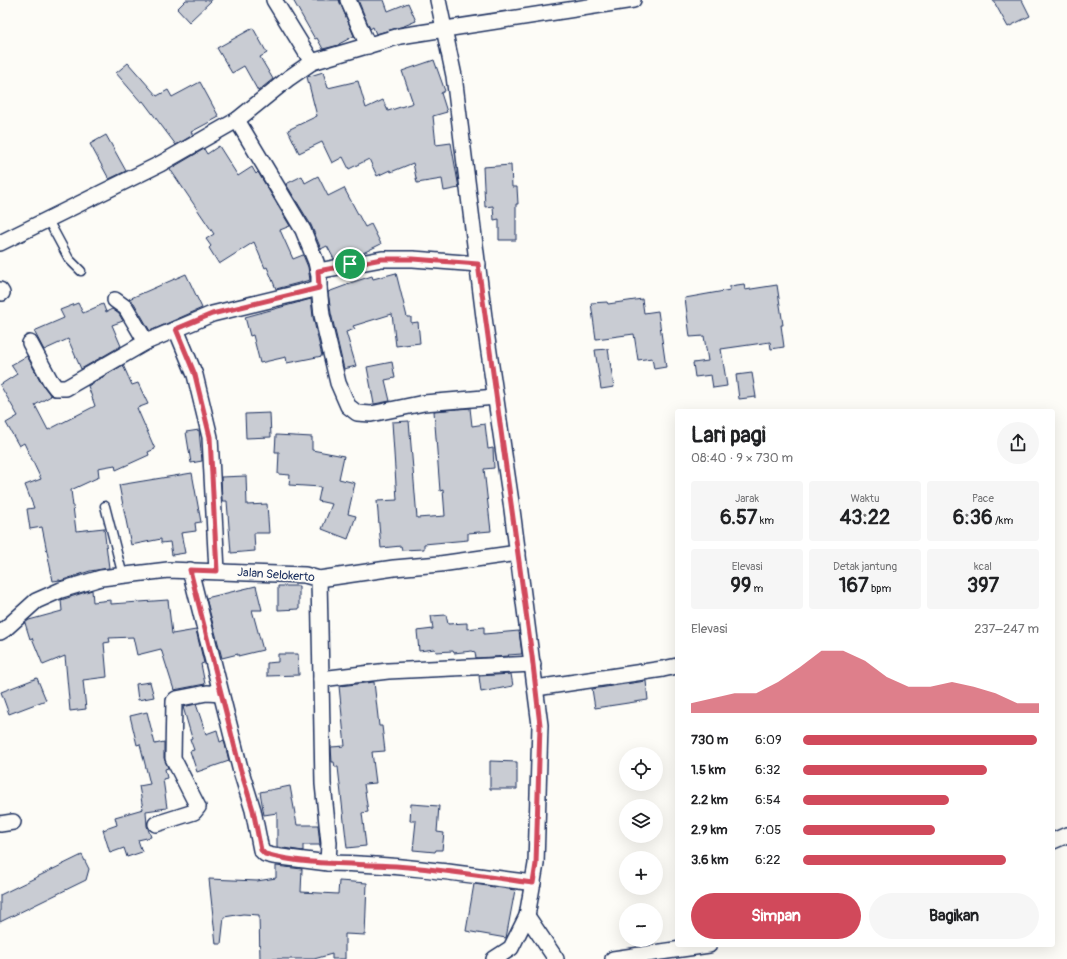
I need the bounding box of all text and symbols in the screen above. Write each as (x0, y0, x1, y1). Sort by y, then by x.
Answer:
pin (333, 247, 367, 281)
icon: arrive (339, 253, 361, 275)
text: Lari pagi (691, 421, 766, 449)
button: share (997, 422, 1039, 464)
text: 08:40 · 9 × 730 m (691, 450, 793, 466)
text: Jarak (735, 492, 759, 505)
text: Waktu (850, 492, 880, 505)
text: Pace (972, 492, 994, 505)
text: 6.57 (720, 505, 757, 530)
text: 43:22 (840, 505, 890, 530)
text: 6:36 (953, 505, 993, 530)
text: km (757, 514, 774, 527)
text: /km (993, 514, 1013, 527)
text: Elevasi (732, 560, 762, 573)
text: Detak jantung (833, 560, 897, 573)
text: kcal (974, 560, 992, 573)
street label: Jalan Selokerto (237, 565, 316, 585)
text: 99 (731, 573, 751, 598)
text: 167 (839, 573, 869, 598)
text: 397 (967, 573, 999, 598)
text: m (751, 582, 763, 595)
text: bpm (869, 582, 891, 595)
text: Elevasi (691, 621, 727, 637)
text: 237–247 m (974, 621, 1039, 637)
text: 730 m (691, 732, 728, 748)
text: 6:09 (755, 732, 782, 748)
map controls (619, 747, 663, 947)
button: locate (619, 747, 663, 791)
text: 1.5 km (691, 762, 726, 778)
text: 6:32 (755, 762, 781, 778)
text: 2.2 km (691, 792, 728, 808)
text: 6:54 (755, 792, 781, 808)
button: layers (619, 799, 663, 843)
text: 2.9 km (691, 822, 728, 838)
text: 7:05 (755, 822, 781, 838)
button: + (619, 851, 663, 895)
text: 3.6 km (691, 852, 728, 868)
text: 6:22 (755, 852, 781, 868)
button: Simpan (691, 893, 861, 939)
button: Bagikan (869, 893, 1039, 939)
button: − (619, 903, 663, 947)

